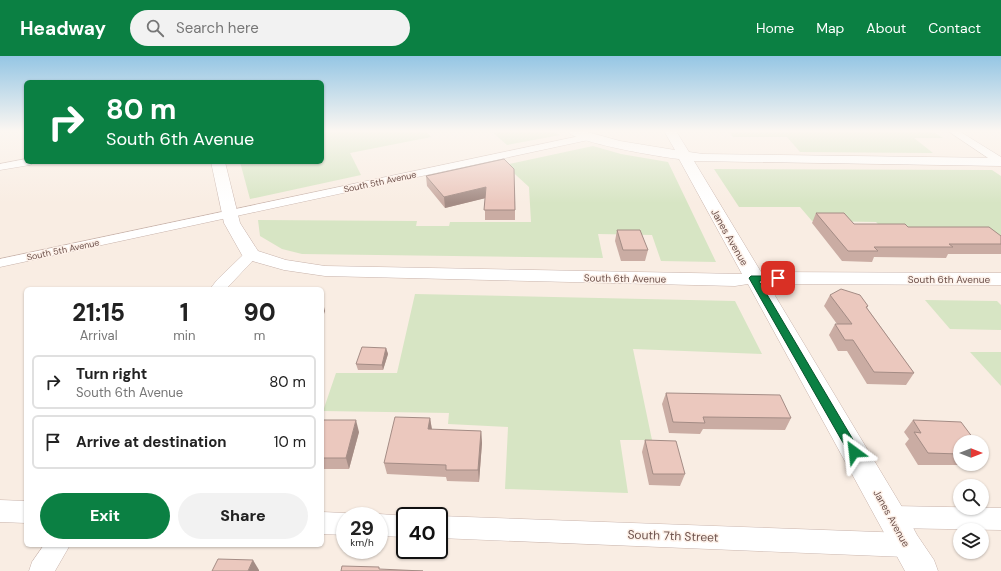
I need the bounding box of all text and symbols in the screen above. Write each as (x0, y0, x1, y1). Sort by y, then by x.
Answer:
search box (130, 10, 410, 46)
text: Headway (20, 16, 106, 41)
icon: search (144, 17, 166, 39)
text: Search here (176, 18, 259, 38)
text: Home (756, 19, 794, 37)
text: Map (816, 19, 844, 37)
text: About (866, 19, 906, 37)
text: Contact (928, 19, 981, 37)
text: 80 m (106, 91, 176, 128)
icon: right (40, 96, 92, 148)
text: South 6th Avenue (106, 127, 254, 151)
street label: South 5th Avenue (343, 168, 417, 196)
street label: Janes Avenue (708, 206, 751, 268)
street label: South 5th Avenue (26, 236, 100, 264)
pin (761, 261, 795, 295)
icon: arrive (767, 267, 789, 289)
street label: South 6th Avenue (584, 271, 667, 286)
street label: South 6th Avenue (908, 273, 991, 286)
text: 21:15 (72, 297, 125, 328)
text: 1 (180, 297, 189, 328)
text: 90 (244, 297, 276, 328)
text: Arrival (80, 327, 118, 344)
text: min (173, 327, 195, 344)
text: m (254, 327, 265, 344)
text: Turn right (76, 364, 147, 384)
icon: right (42, 371, 64, 393)
text: 80 m (269, 372, 306, 392)
text: South 6th Avenue (76, 384, 183, 401)
icon: arrive (42, 431, 64, 453)
position arrow (833, 431, 875, 473)
text: Arrive at destination (76, 432, 227, 452)
text: 10 m (274, 432, 306, 452)
north arrow (953, 435, 989, 471)
map controls (953, 435, 989, 559)
button: search (953, 479, 989, 515)
street label: Janes Avenue (870, 487, 913, 549)
button: Exit (40, 493, 170, 539)
button: Share (178, 493, 308, 539)
speed limit sign: 40 (396, 507, 448, 559)
text: 29 (350, 515, 374, 541)
button: layers (953, 523, 989, 559)
street label: South 7th Street (627, 526, 719, 546)
text: km/h (350, 536, 374, 549)

